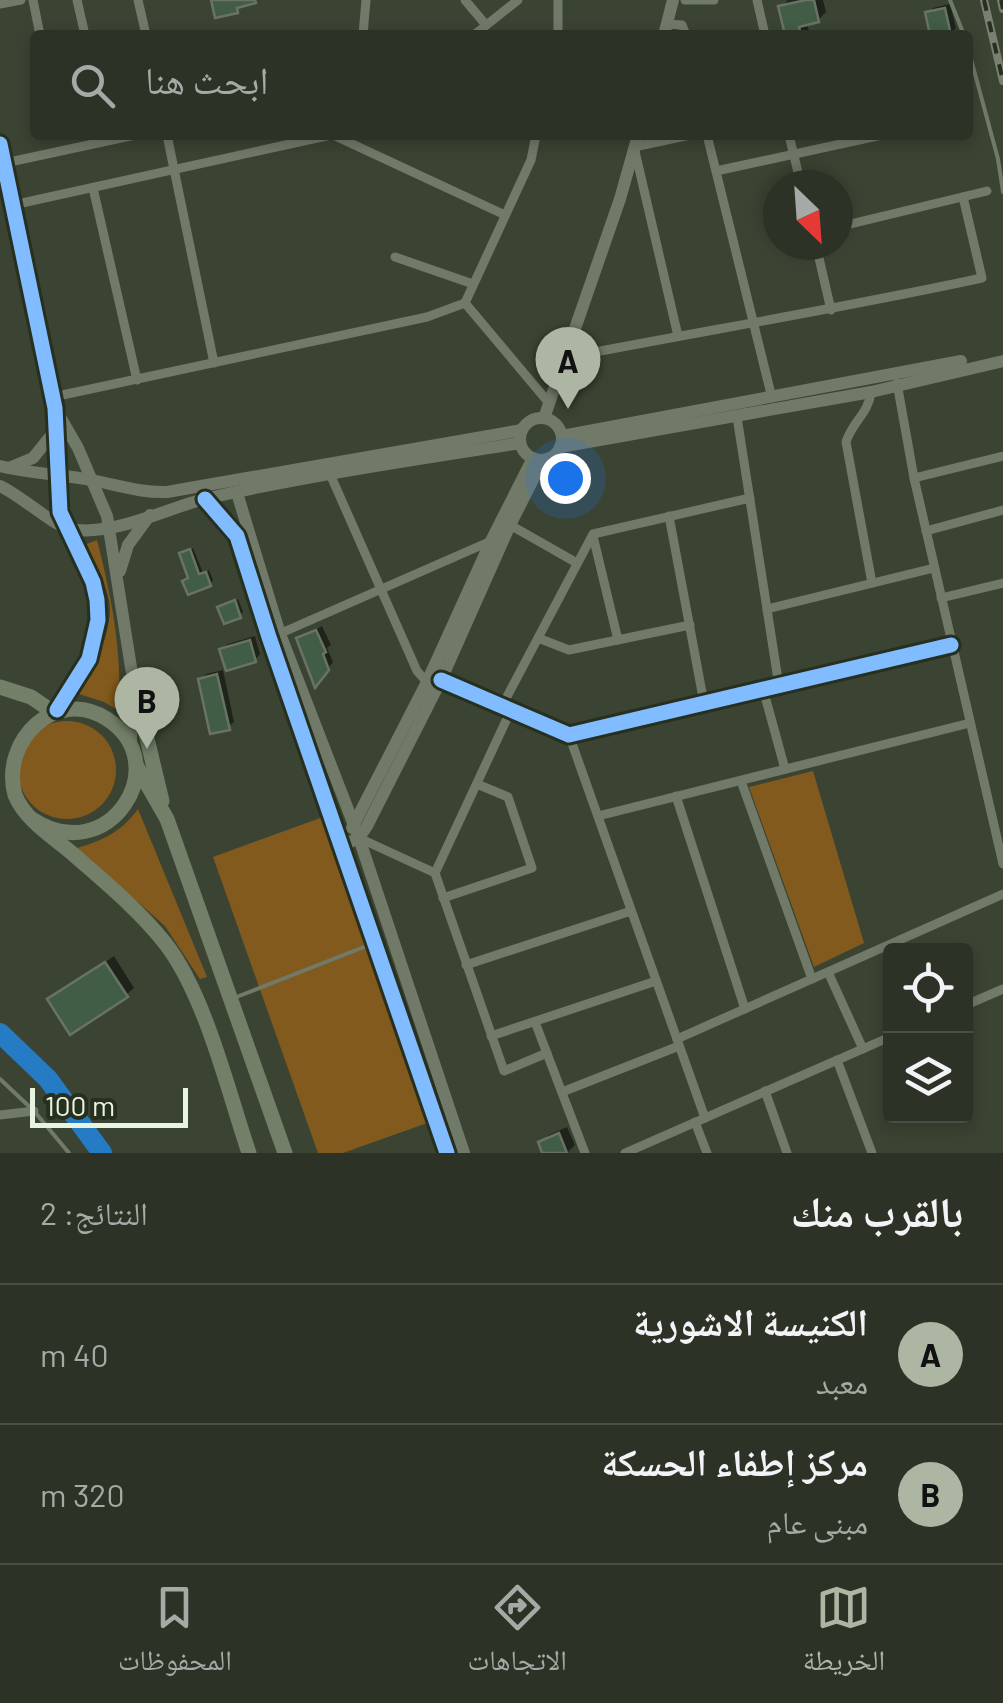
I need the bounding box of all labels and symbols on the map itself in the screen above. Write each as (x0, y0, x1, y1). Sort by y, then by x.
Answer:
north arrow (763, 170, 853, 260)
pin: A (536, 326, 600, 409)
your location (540, 453, 591, 504)
pin: B (114, 666, 180, 749)
scale bar (30, 1083, 188, 1128)

